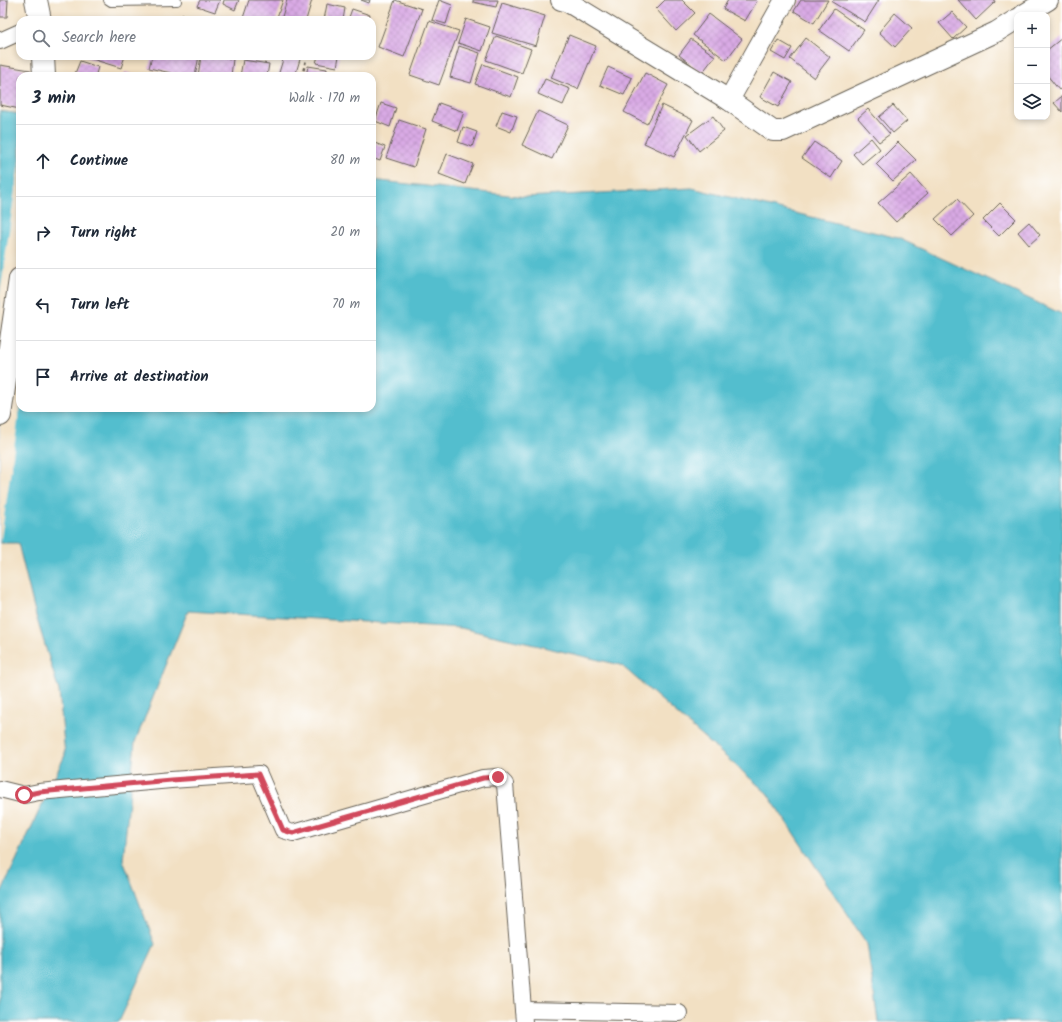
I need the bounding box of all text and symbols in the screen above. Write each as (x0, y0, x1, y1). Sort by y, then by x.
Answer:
map controls (1014, 12, 1050, 120)
button: + (1014, 12, 1050, 48)
search box (16, 16, 376, 60)
text: Search here (62, 26, 136, 50)
icon: search (30, 27, 52, 49)
button: − (1014, 48, 1050, 84)
button: layers (1014, 84, 1050, 120)
text: 3 min (32, 85, 76, 112)
text: Walk · 170 m (289, 88, 360, 109)
text: Continue (70, 149, 128, 173)
icon: ahead (32, 150, 54, 172)
text: 80 m (330, 150, 360, 171)
text: Turn right (70, 221, 137, 245)
icon: right (32, 222, 54, 244)
text: 20 m (330, 222, 360, 243)
text: Turn left (70, 293, 130, 317)
icon: left (32, 294, 54, 316)
text: 70 m (332, 294, 360, 315)
text: Arrive at destination (70, 365, 209, 389)
icon: arrive (32, 366, 54, 388)
route end (489, 768, 507, 786)
route start (15, 786, 33, 804)

